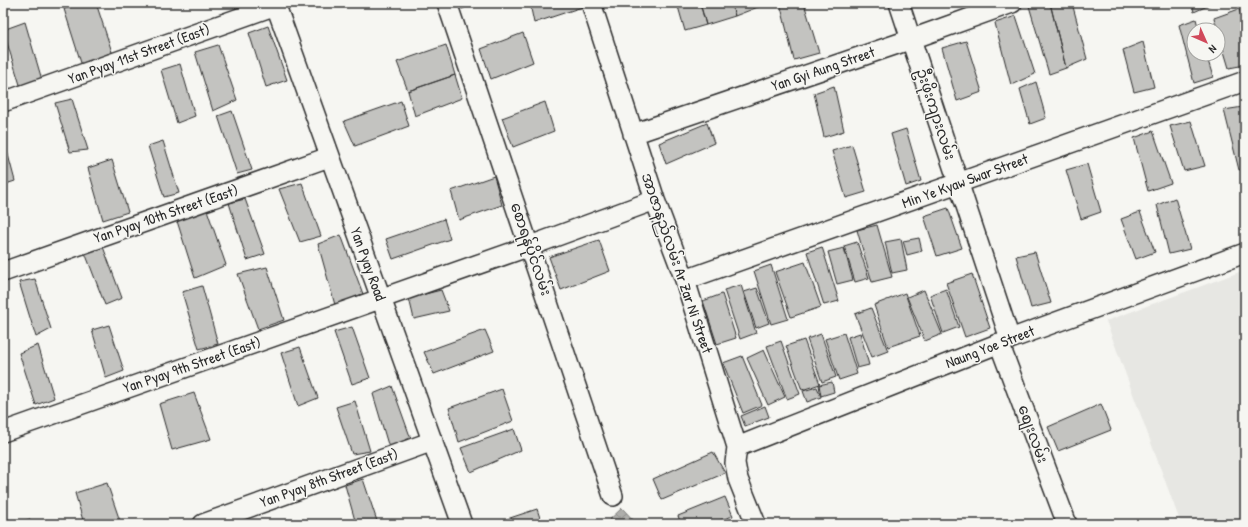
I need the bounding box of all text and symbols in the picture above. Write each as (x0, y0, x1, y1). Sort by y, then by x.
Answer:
street label: Yan Pyay 11st Street (East) (65, 18, 213, 89)
north arrow (1186, 22, 1226, 62)
street label: Yan Gyi Aung Street (768, 41, 878, 96)
text: N (1206, 42, 1220, 56)
street label: ဦးဖိုးကျားလမ်း (910, 65, 961, 163)
street label: Min Ye Kyaw Swar Street (899, 148, 1032, 213)
street label: အာဇာနည်လမ်း Ar Zar Ni Street (635, 170, 719, 357)
street label: Yan Pyay 10th Street (East) (91, 179, 241, 248)
street label: စောရန်ပိုင်လမ်း (504, 199, 557, 299)
street label: Yan Pyay Road (346, 224, 391, 304)
street label: Naung Yoe Street (942, 320, 1038, 373)
street label: Yan Pyay 9th Street (East) (120, 331, 264, 398)
street label: စျေးလမ်း (1011, 402, 1054, 467)
street label: Yan Pyay 8th Street (East) (257, 443, 401, 512)

